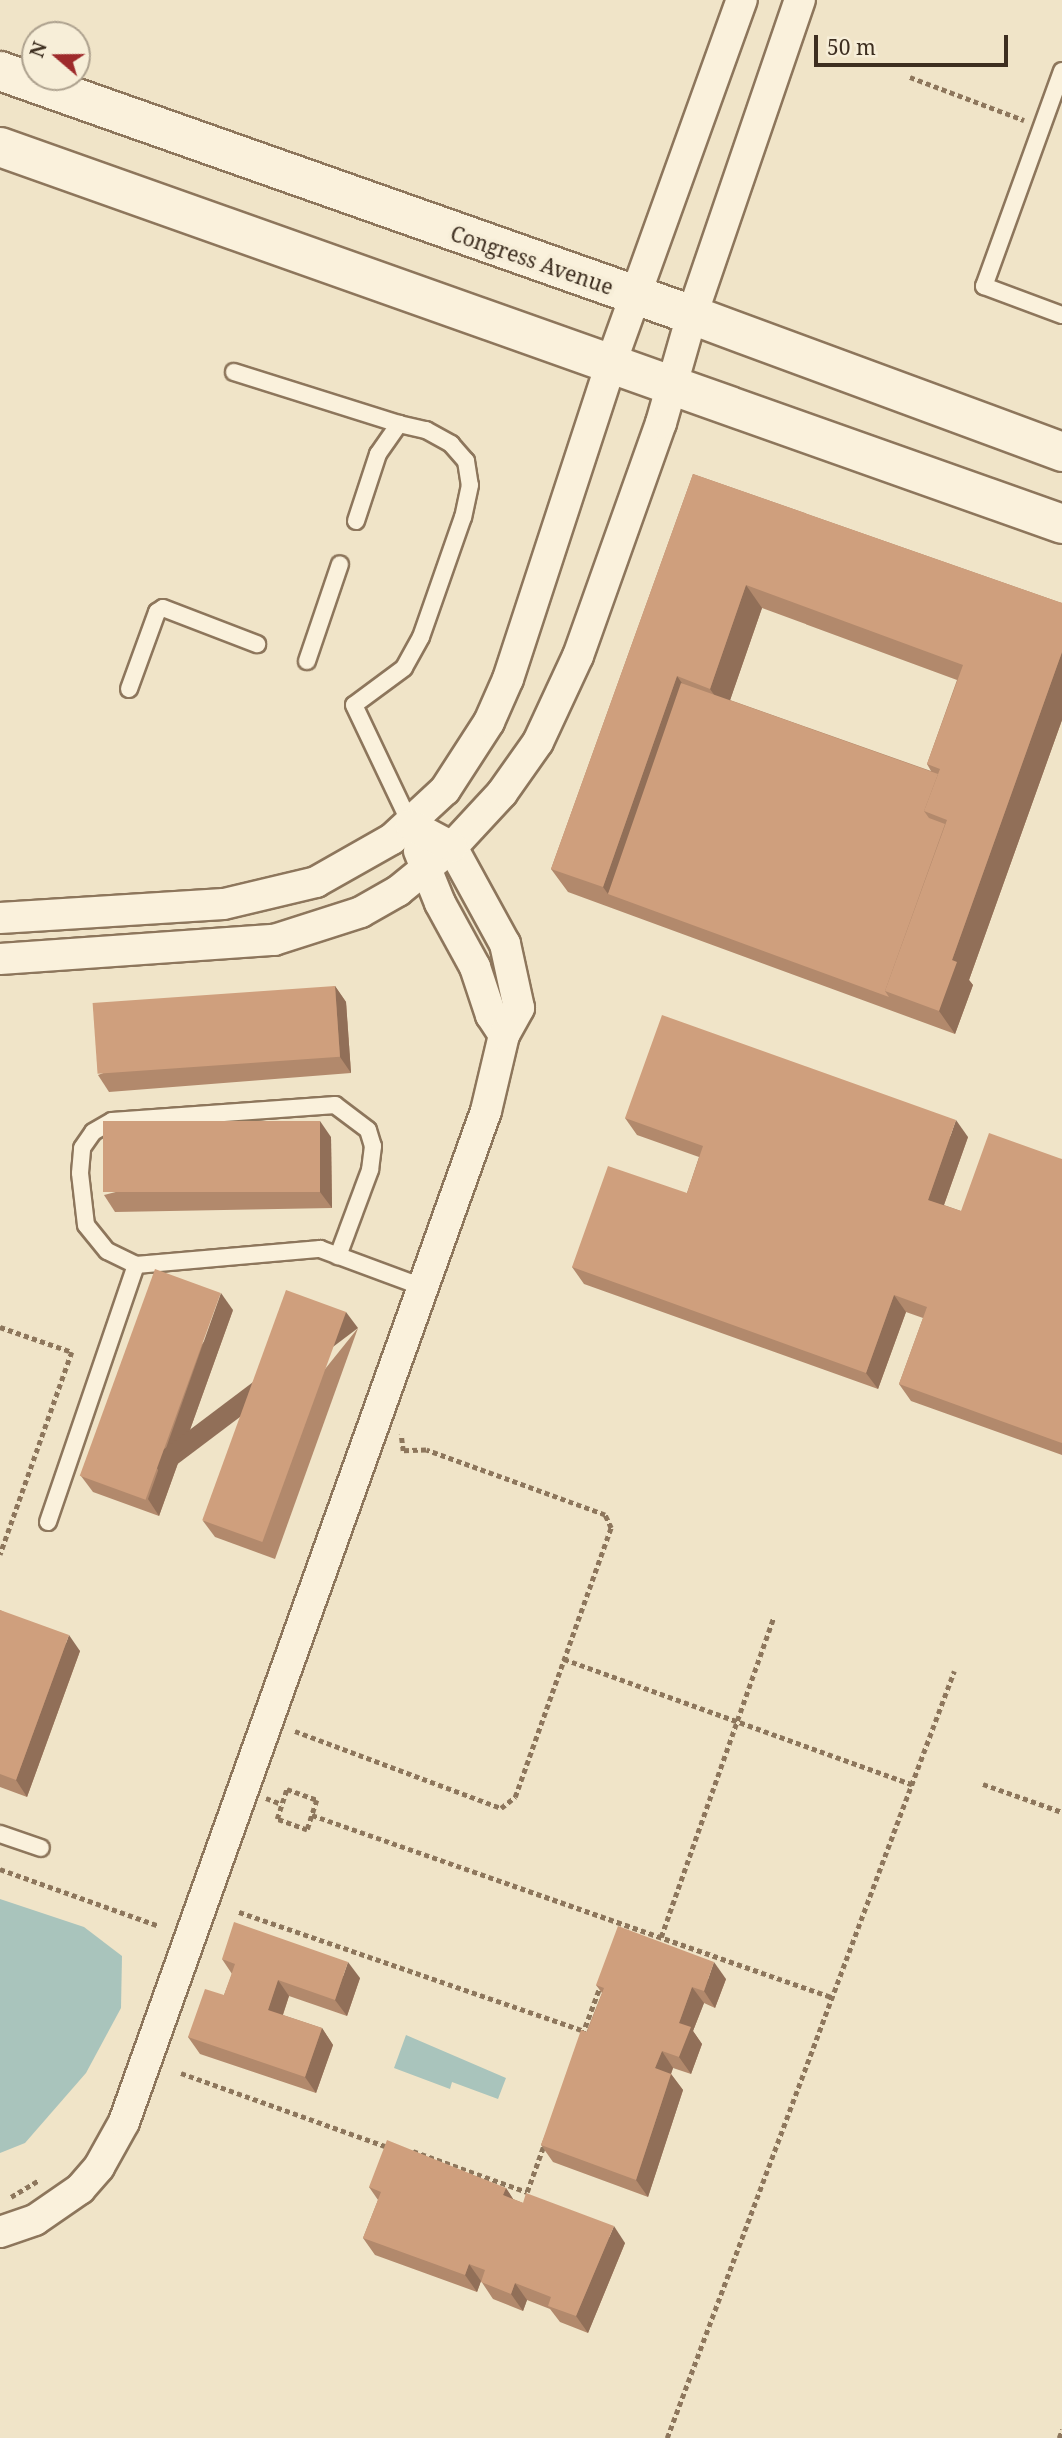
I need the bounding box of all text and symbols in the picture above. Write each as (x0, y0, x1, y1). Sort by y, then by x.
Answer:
north arrow (21, 21, 91, 91)
scale bar (817, 21, 1011, 65)
text: 50 m (827, 33, 876, 61)
text: N (23, 38, 53, 61)
street label: Congress Avenue (447, 220, 617, 300)

